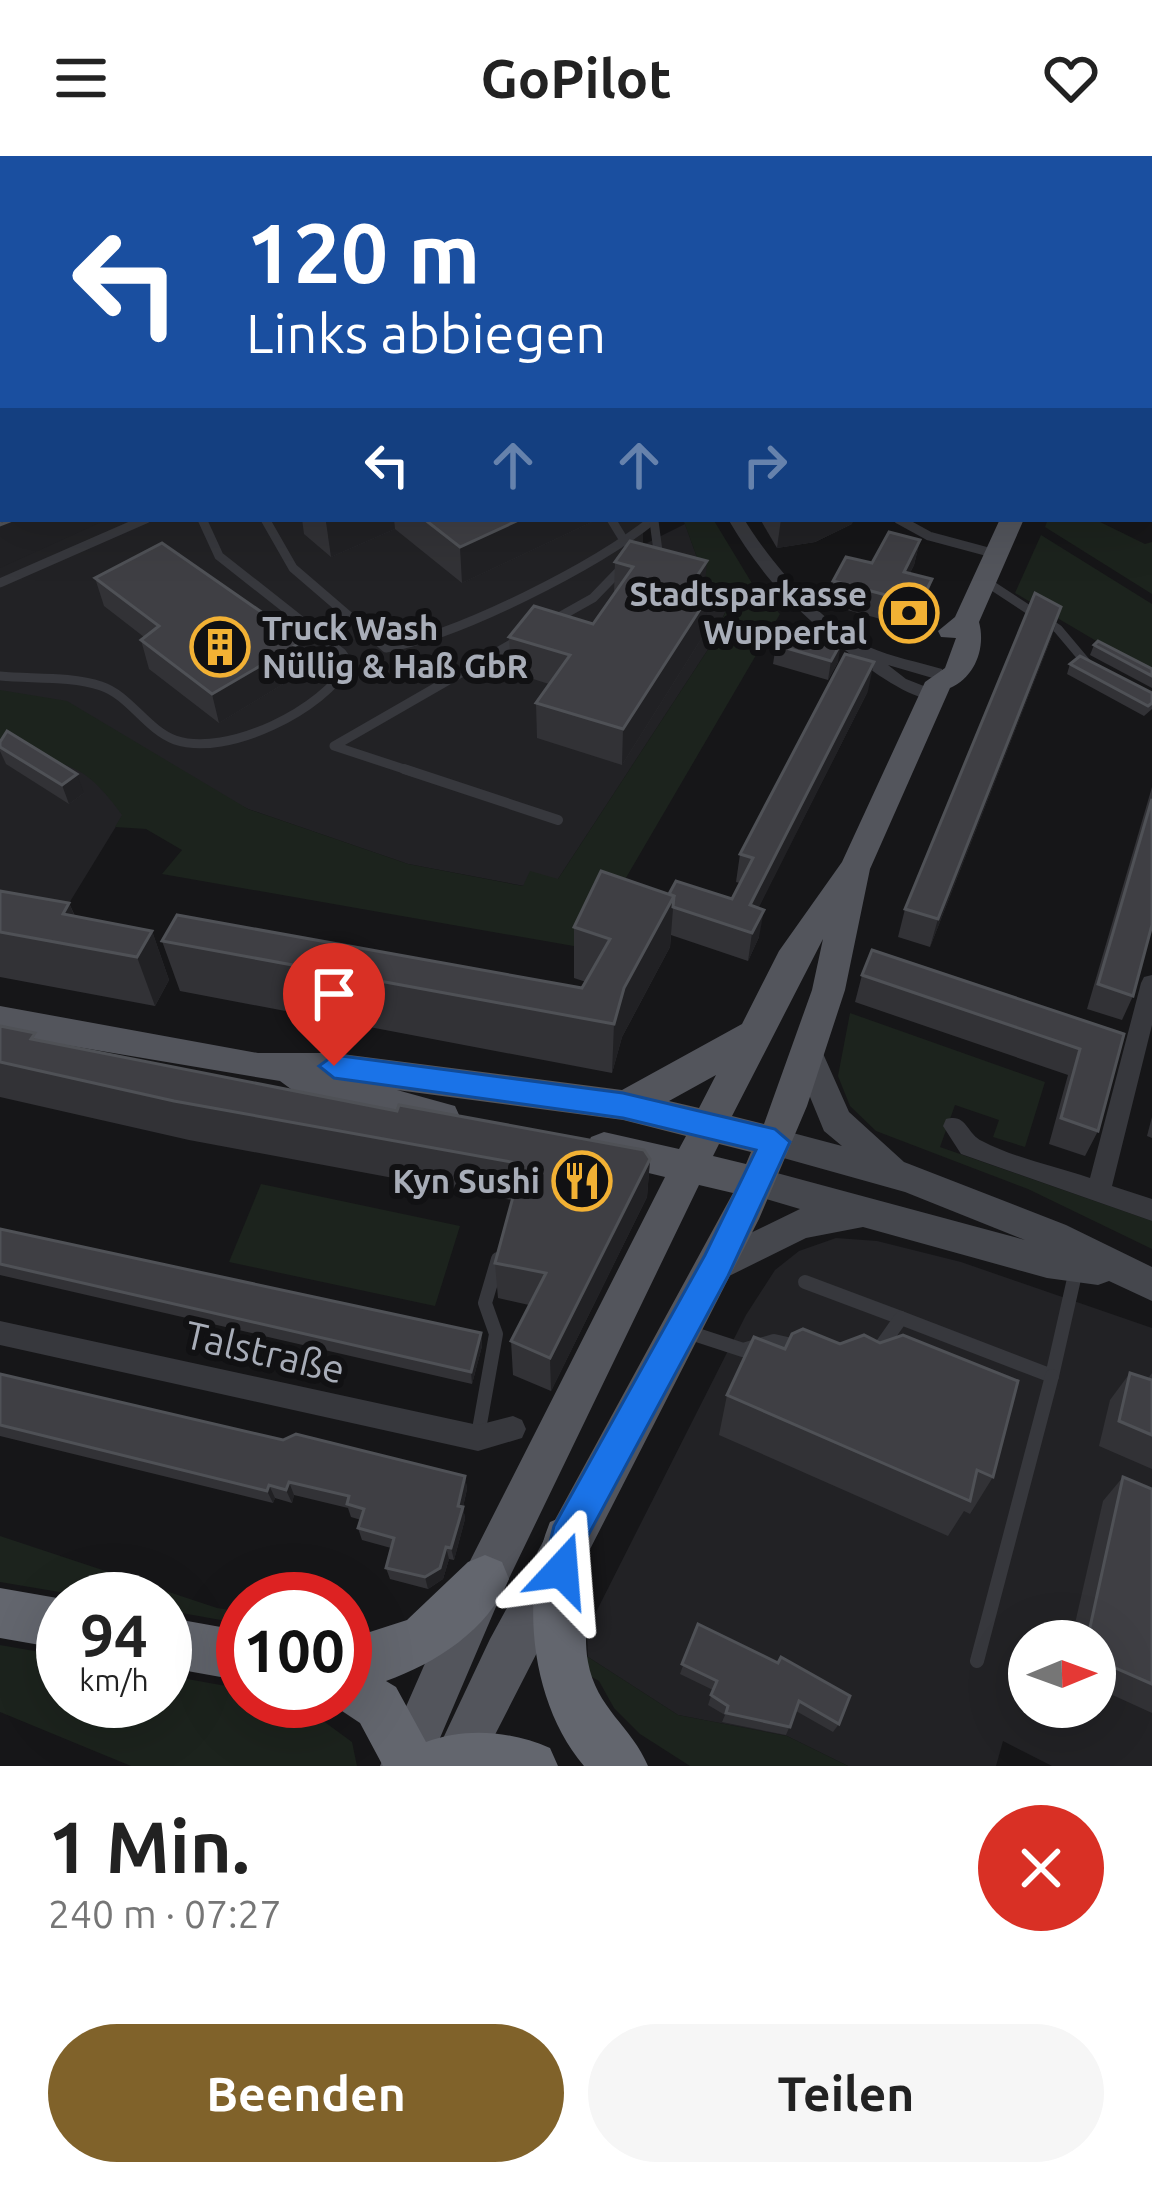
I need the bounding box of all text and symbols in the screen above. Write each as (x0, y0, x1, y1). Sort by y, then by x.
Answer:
icon: menu (48, 45, 114, 111)
icon: heart (1038, 45, 1104, 111)
text: GoPilot (480, 48, 672, 108)
icon: left (48, 204, 204, 360)
text: 120 m (246, 205, 480, 299)
text: Links abbiegen (246, 303, 606, 363)
icon: left (354, 432, 420, 498)
icon: ahead (480, 432, 546, 498)
icon: ahead (606, 432, 672, 498)
icon: right (732, 432, 798, 498)
place label: Stadtsparkasse Wuppertal (629, 575, 867, 650)
bank icon: Stadtsparkasse Wuppertal (878, 582, 940, 644)
place label: Truck Wash Nüllig & Haß GbR (262, 609, 528, 684)
building icon: Truck Wash Nüllig & Haß GbR (189, 616, 251, 678)
pin (283, 943, 385, 1066)
icon: arrive (301, 961, 367, 1027)
restaurant icon: Kyn Sushi (551, 1150, 613, 1212)
place label: Kyn Sushi (392, 1162, 540, 1199)
street label: Talstraße (181, 1312, 349, 1391)
position arrow (499, 1507, 625, 1633)
speed limit sign: 100 (216, 1572, 372, 1728)
text: 94 (80, 1601, 148, 1668)
north arrow (1008, 1620, 1116, 1728)
map controls (1008, 1620, 1116, 1728)
text: km/h (79, 1663, 149, 1697)
button: close (978, 1805, 1104, 1931)
text: 1 Min. (48, 1806, 250, 1887)
text: 240 m · 07:27 (48, 1892, 282, 1935)
button: Beenden (48, 2024, 564, 2162)
button: Teilen (588, 2024, 1104, 2162)

